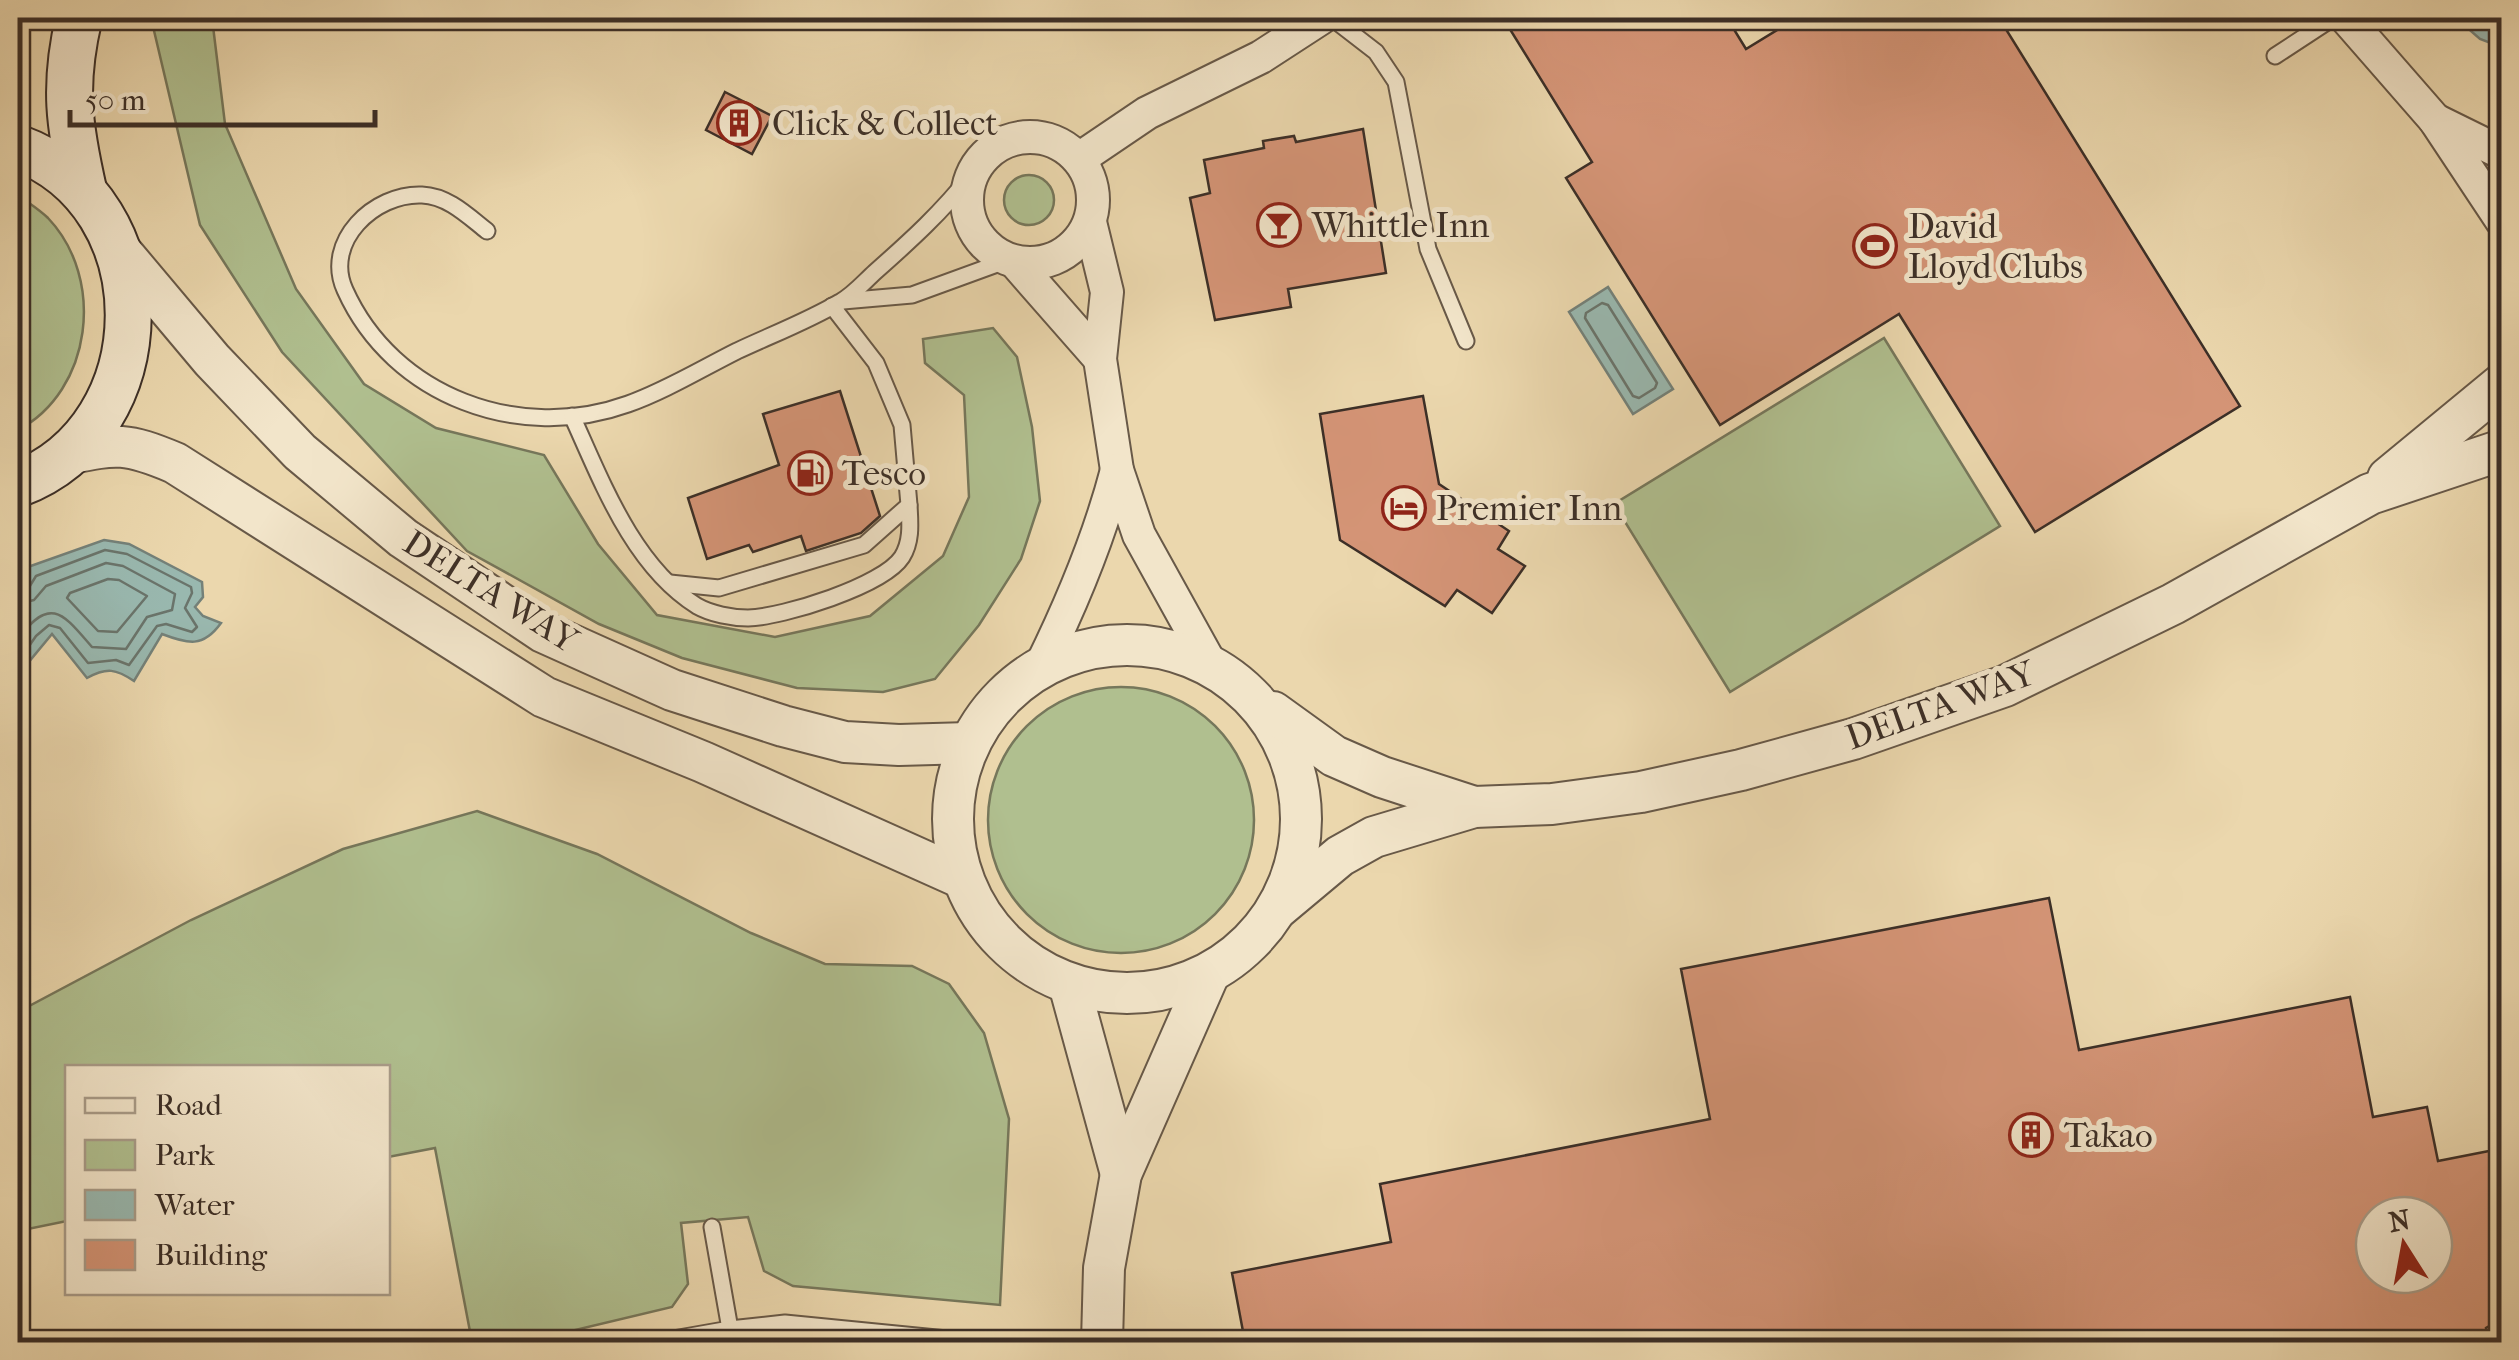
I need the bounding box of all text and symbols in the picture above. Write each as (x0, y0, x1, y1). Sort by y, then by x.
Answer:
scale bar (70, 65, 375, 127)
text: 50 m (85, 83, 146, 118)
building icon: Click & Collect (716, 100, 762, 146)
place label: Click & Collect (772, 103, 998, 144)
bar icon: Whittle Inn (1256, 202, 1302, 248)
place label: Whittle Inn (1311, 205, 1490, 246)
place label: David Lloyd Clubs (1908, 206, 2083, 287)
sports icon: David Lloyd Clubs (1852, 223, 1898, 269)
fuel station icon: Tesco (787, 450, 833, 496)
place label: Tesco (842, 453, 926, 494)
hotel icon: Premier Inn (1381, 485, 1427, 531)
place label: Premier Inn (1436, 488, 1622, 529)
street label: DELTA WAY (396, 522, 586, 662)
street label: DELTA WAY (1840, 652, 2041, 759)
legend (65, 1065, 390, 1295)
text: Road (155, 1088, 222, 1123)
building icon: Takao (2008, 1112, 2054, 1158)
place label: Takao (2064, 1115, 2153, 1156)
text: Park (155, 1138, 215, 1173)
text: Water (154, 1188, 235, 1223)
north arrow (2354, 1195, 2454, 1295)
text: N (2386, 1203, 2414, 1239)
text: Building (155, 1238, 268, 1273)

